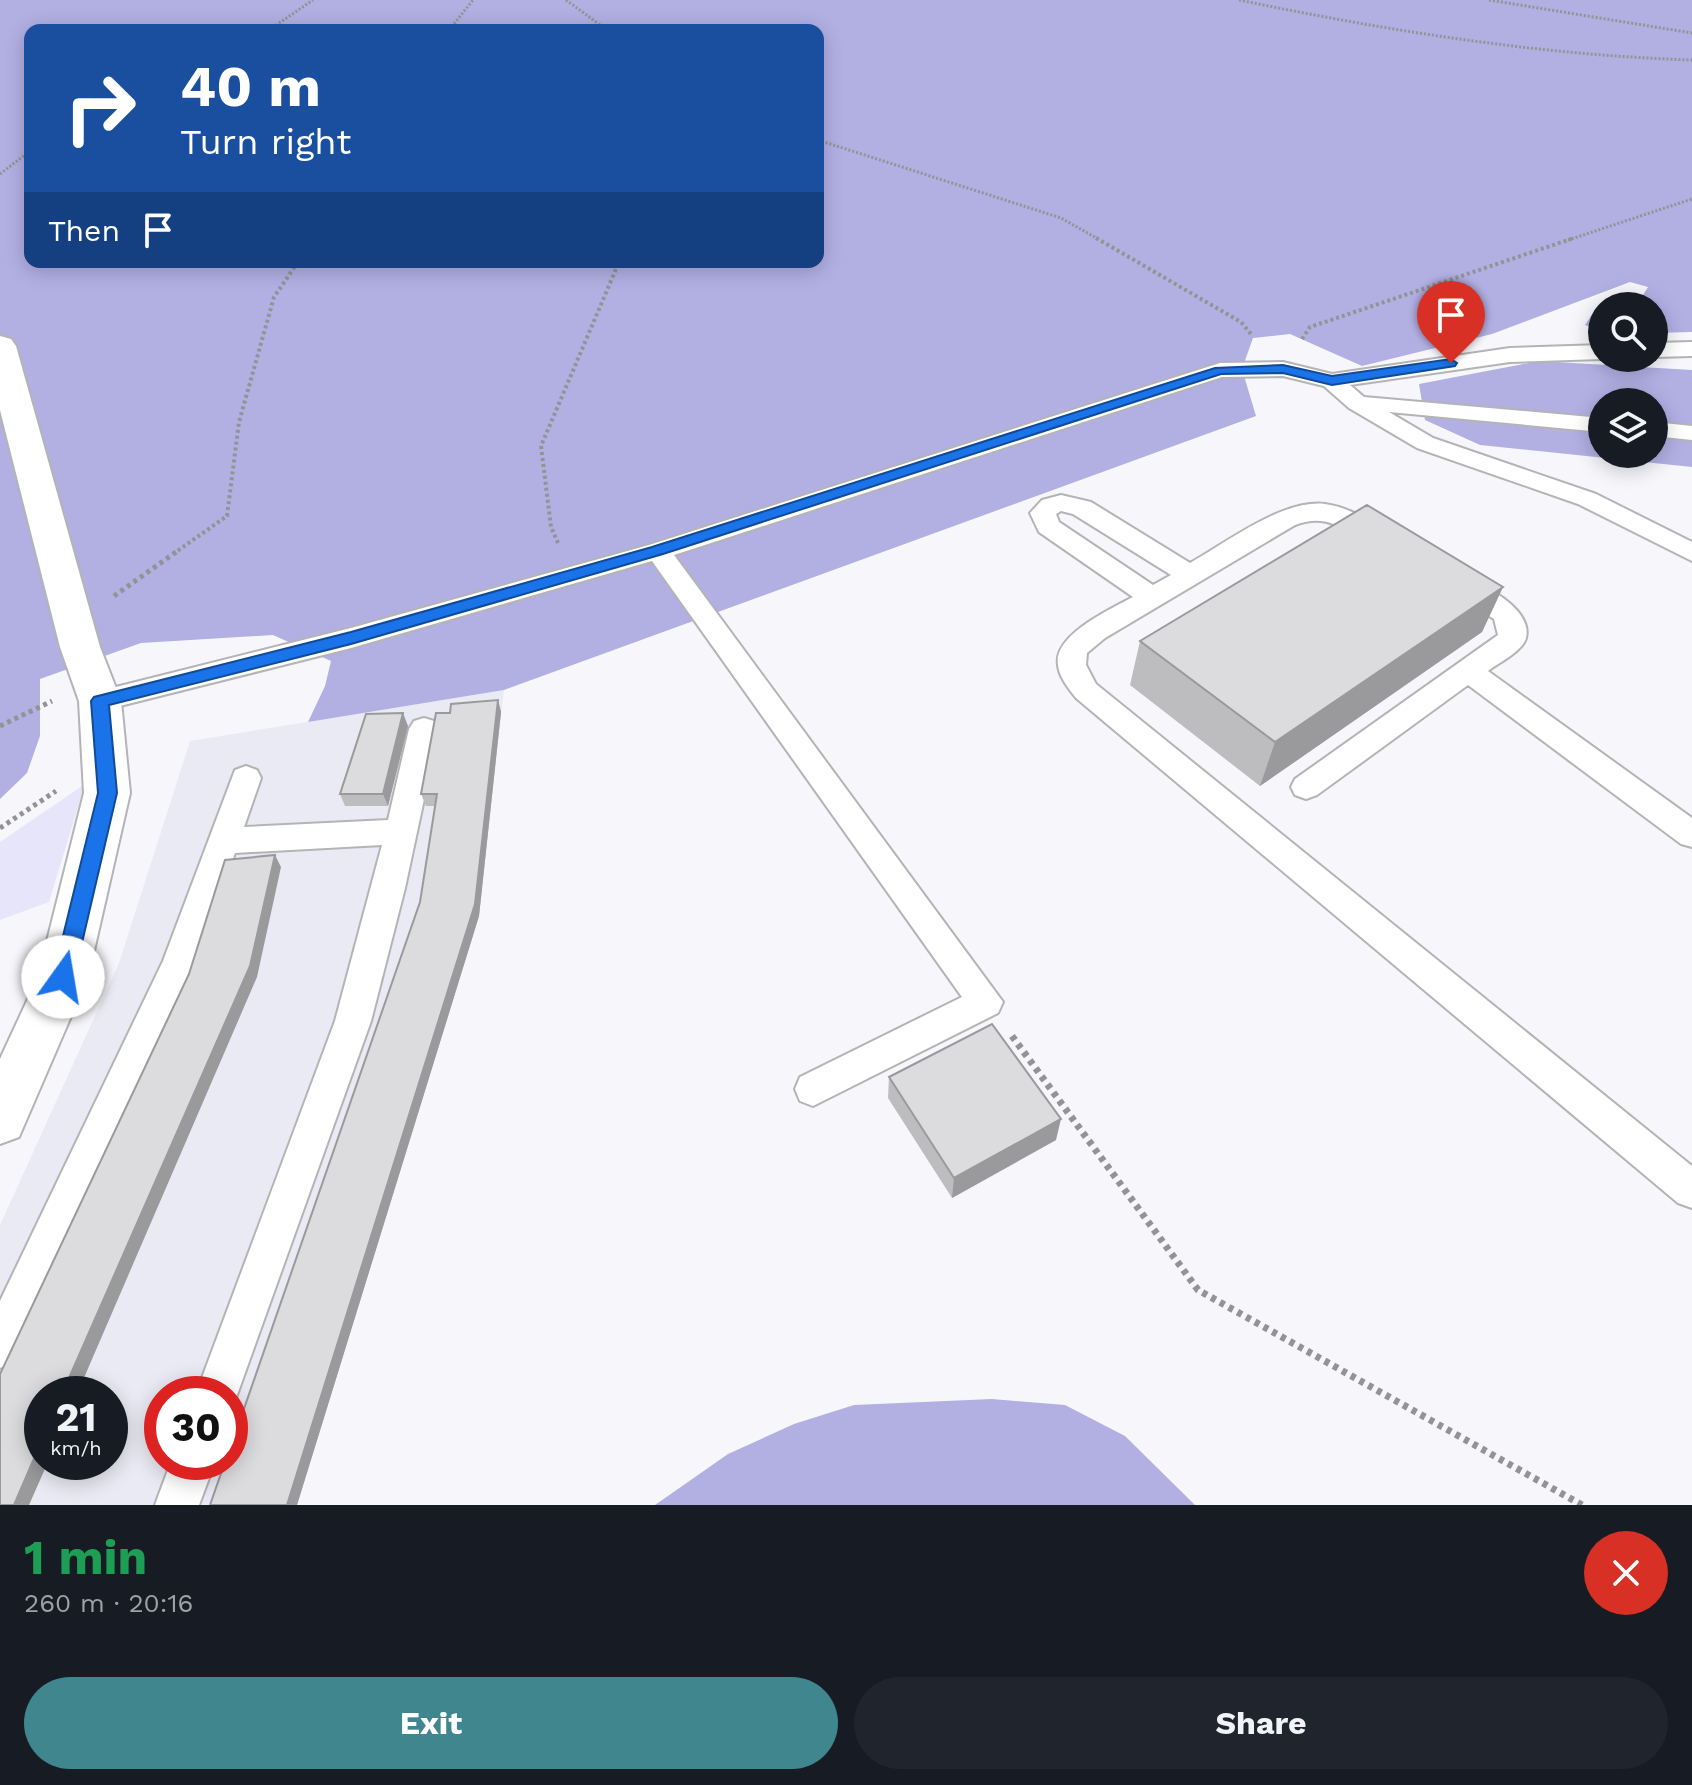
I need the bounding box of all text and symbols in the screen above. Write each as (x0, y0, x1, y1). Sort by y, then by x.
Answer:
text: 40 m (180, 54, 321, 120)
icon: right (48, 56, 152, 160)
text: Turn right (180, 121, 351, 163)
icon: arrive (136, 208, 180, 252)
text: Then (48, 213, 120, 248)
pin (1417, 281, 1485, 363)
map controls (1588, 292, 1668, 468)
button: search (1588, 292, 1668, 372)
icon: arrive (1429, 293, 1473, 337)
button: layers (1588, 388, 1668, 468)
position arrow (21, 935, 105, 1019)
speed limit sign: 30 (144, 1376, 248, 1480)
text: 21 (55, 1394, 97, 1441)
text: km/h (50, 1436, 102, 1460)
text: 1 min (24, 1529, 147, 1586)
button: close (1584, 1531, 1668, 1615)
text: 260 m · 20:16 (24, 1588, 193, 1618)
button: Exit (24, 1677, 838, 1769)
button: Share (854, 1677, 1668, 1769)

